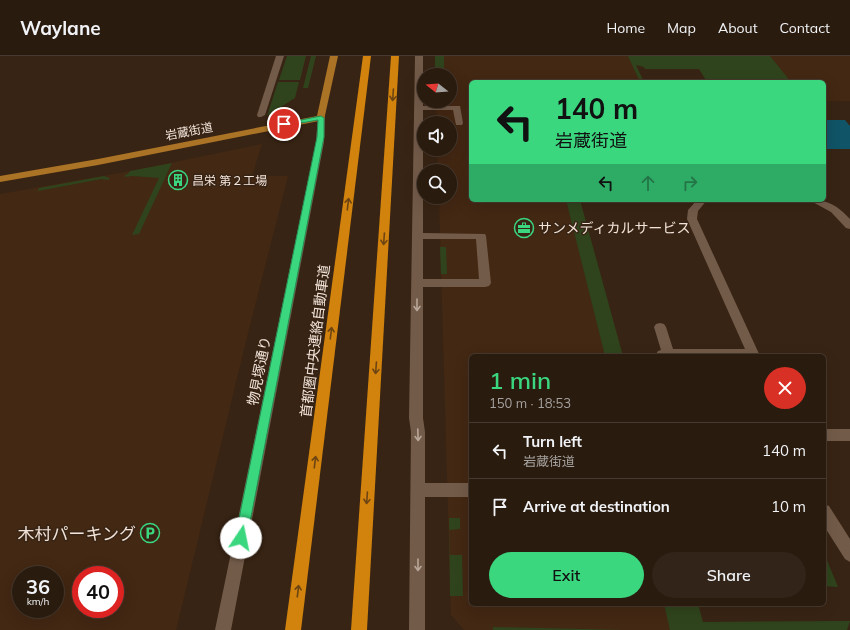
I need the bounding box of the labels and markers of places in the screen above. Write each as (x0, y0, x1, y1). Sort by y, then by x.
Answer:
pin (267, 107, 301, 141)
building icon: 昌栄 第２工場 (167, 169, 189, 191)
place label: 昌栄 第２工場 (192, 173, 267, 188)
office icon: サンメディカルサービス (513, 217, 535, 239)
place label: サンメディカルサービス (538, 219, 691, 237)
parking icon: 木村パーキング (139, 522, 161, 544)
place label: 木村パーキング (18, 523, 136, 544)

